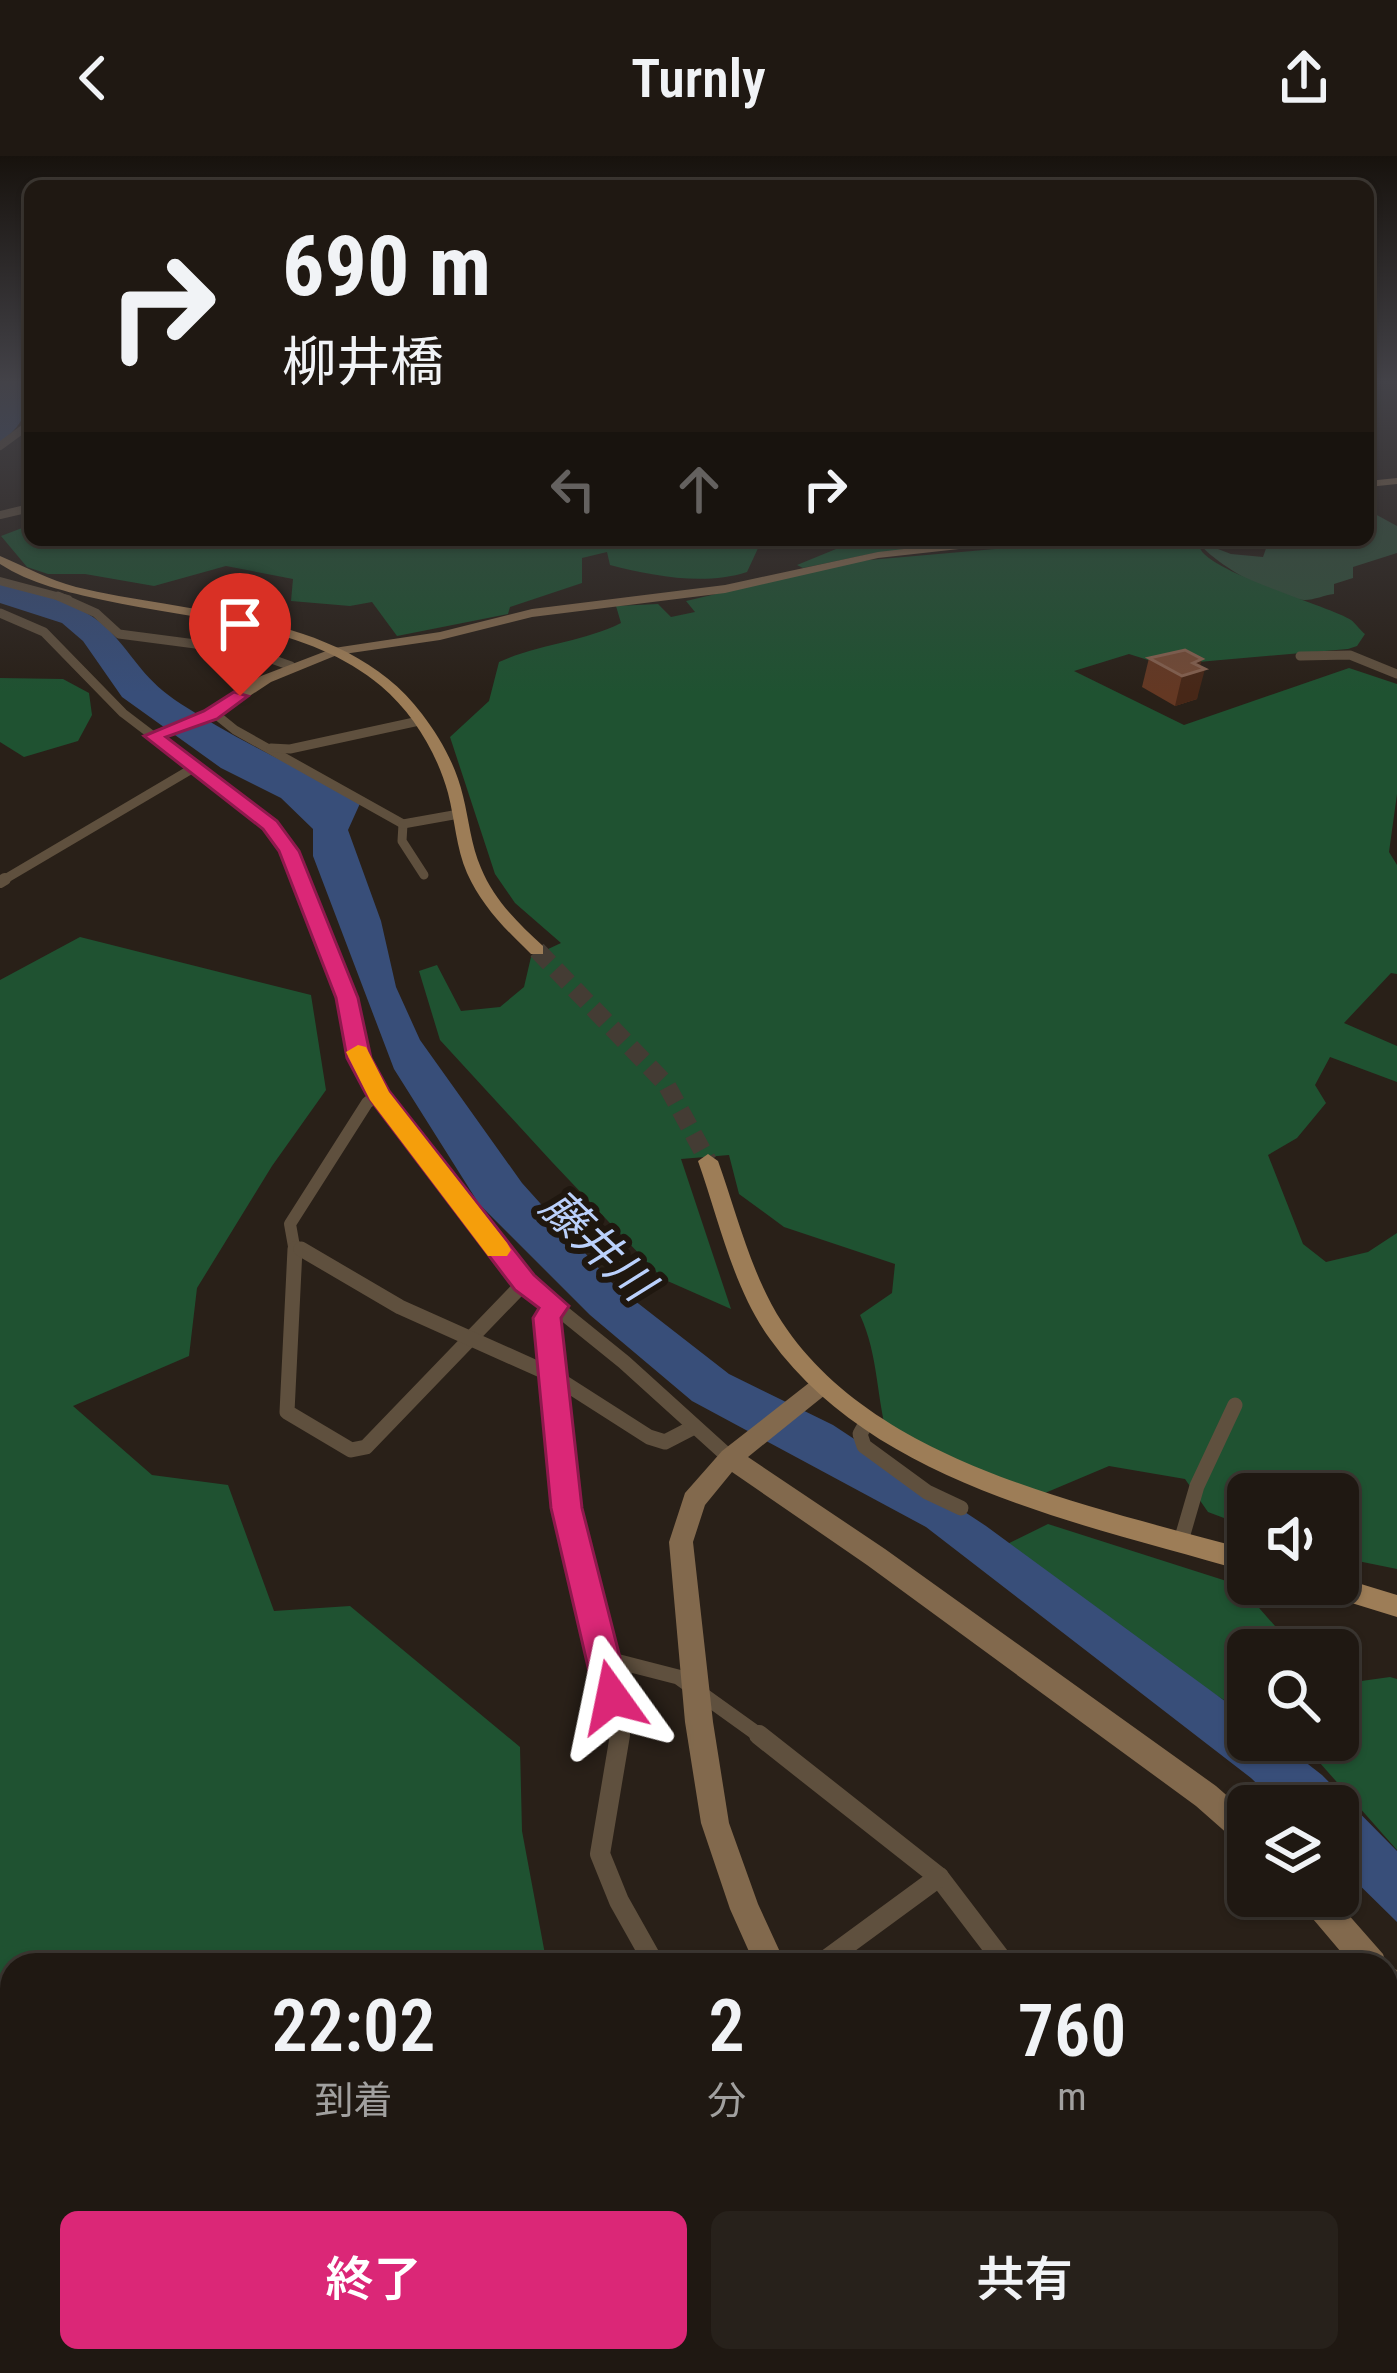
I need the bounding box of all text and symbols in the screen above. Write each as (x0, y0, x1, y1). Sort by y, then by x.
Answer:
icon: back (60, 45, 126, 111)
icon: share (1271, 45, 1337, 111)
text: Turnly (631, 47, 766, 110)
text: 690 m (282, 217, 491, 316)
icon: right (84, 228, 240, 384)
text: 柳井橋 (282, 331, 444, 394)
icon: left (540, 456, 606, 522)
icon: ahead (666, 456, 732, 522)
icon: right (792, 456, 858, 522)
pin (189, 573, 291, 696)
icon: arrive (207, 591, 273, 657)
water label: 藤井川 (530, 1179, 667, 1314)
map controls (1227, 1473, 1359, 1917)
button: sound (1227, 1473, 1359, 1605)
button: search (1227, 1629, 1359, 1761)
position arrow (549, 1634, 675, 1760)
button: layers (1227, 1785, 1359, 1917)
text: 22:02 (272, 1984, 435, 2069)
text: 2 (708, 1984, 745, 2069)
text: 760 (1018, 1989, 1126, 2074)
text: m (1057, 2074, 1087, 2120)
text: 到着 (315, 2078, 393, 2124)
text: 分 (707, 2078, 746, 2124)
button: 終了 (60, 2211, 687, 2349)
button: 共有 (711, 2211, 1338, 2349)

